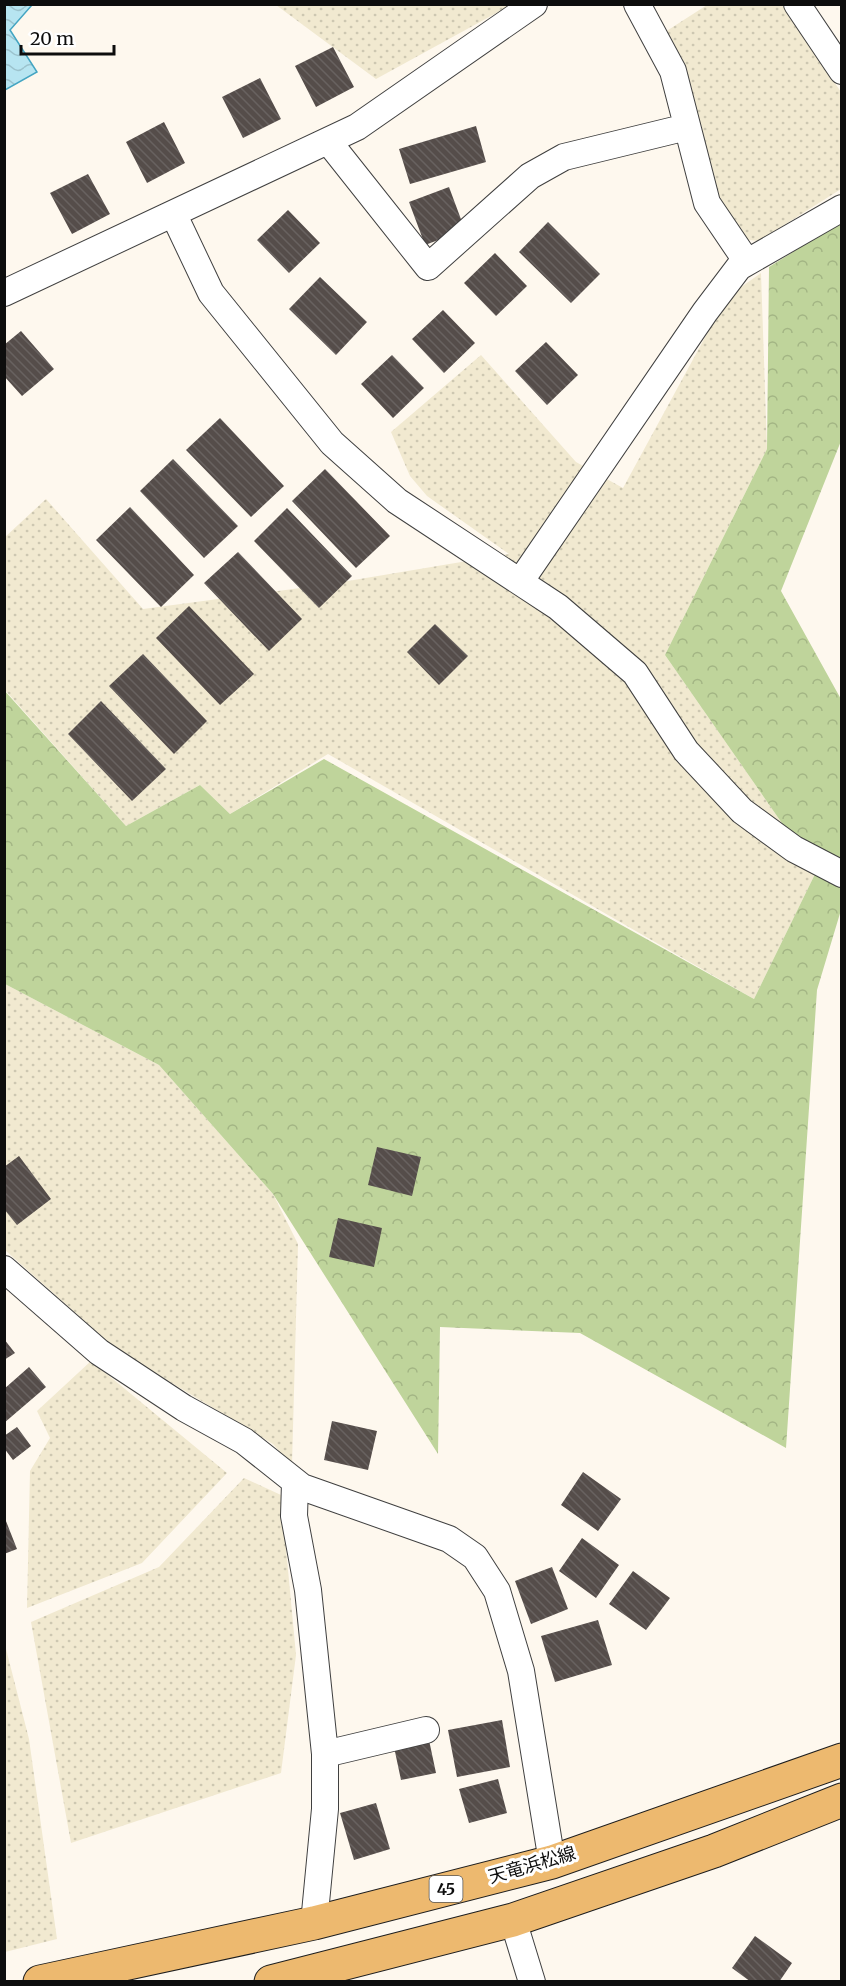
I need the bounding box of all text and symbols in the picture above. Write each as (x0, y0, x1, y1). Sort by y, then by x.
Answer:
scale bar (21, 18, 114, 56)
text: 20 m (30, 27, 74, 50)
street label: 天竜浜松線 (485, 1841, 578, 1888)
road number: 45 (430, 1876, 462, 1902)

